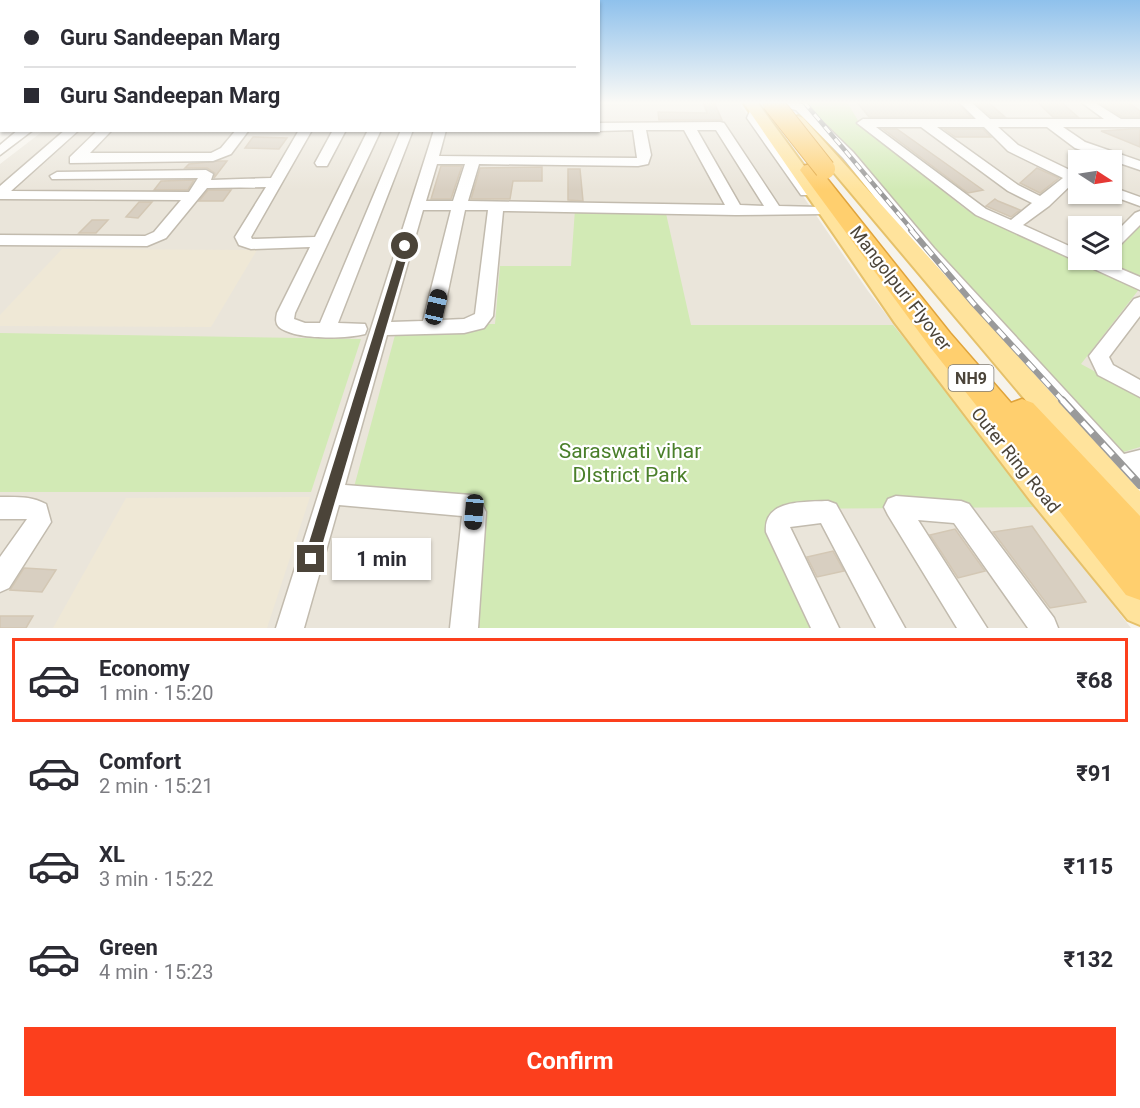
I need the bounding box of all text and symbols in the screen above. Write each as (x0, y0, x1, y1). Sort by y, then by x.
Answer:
text: Guru Sandeepan Marg (60, 25, 280, 50)
text: Guru Sandeepan Marg (60, 83, 280, 108)
north arrow (1068, 150, 1122, 204)
map controls (1068, 150, 1122, 270)
button: layers (1068, 216, 1122, 270)
street label: Mangolpuri Flyover (846, 222, 956, 354)
route start (391, 232, 418, 259)
car (423, 287, 449, 327)
road number: NH9 (948, 365, 994, 391)
street label: Outer Ring Road (967, 403, 1065, 517)
park label: Saraswati vihar DIstrict Park (559, 439, 701, 487)
car (463, 493, 485, 531)
callout: 1 min (332, 538, 431, 580)
route end (297, 545, 324, 572)
text: 1 min (356, 547, 407, 571)
icon: car (27, 653, 81, 707)
text: Economy (99, 656, 190, 681)
text: ₹68 (1076, 668, 1113, 693)
text: 1 min · 15:20 (99, 681, 214, 705)
icon: car (27, 746, 81, 800)
text: Comfort (99, 749, 181, 774)
text: ₹91 (1076, 761, 1113, 786)
text: 2 min · 15:21 (99, 774, 214, 798)
icon: car (27, 839, 81, 893)
text: XL (99, 842, 125, 867)
text: ₹115 (1064, 854, 1113, 879)
text: 3 min · 15:22 (99, 867, 214, 891)
icon: car (27, 932, 81, 986)
text: Green (99, 935, 158, 960)
text: ₹132 (1064, 947, 1113, 972)
text: 4 min · 15:23 (99, 960, 214, 984)
button: Confirm (24, 1027, 1116, 1096)

